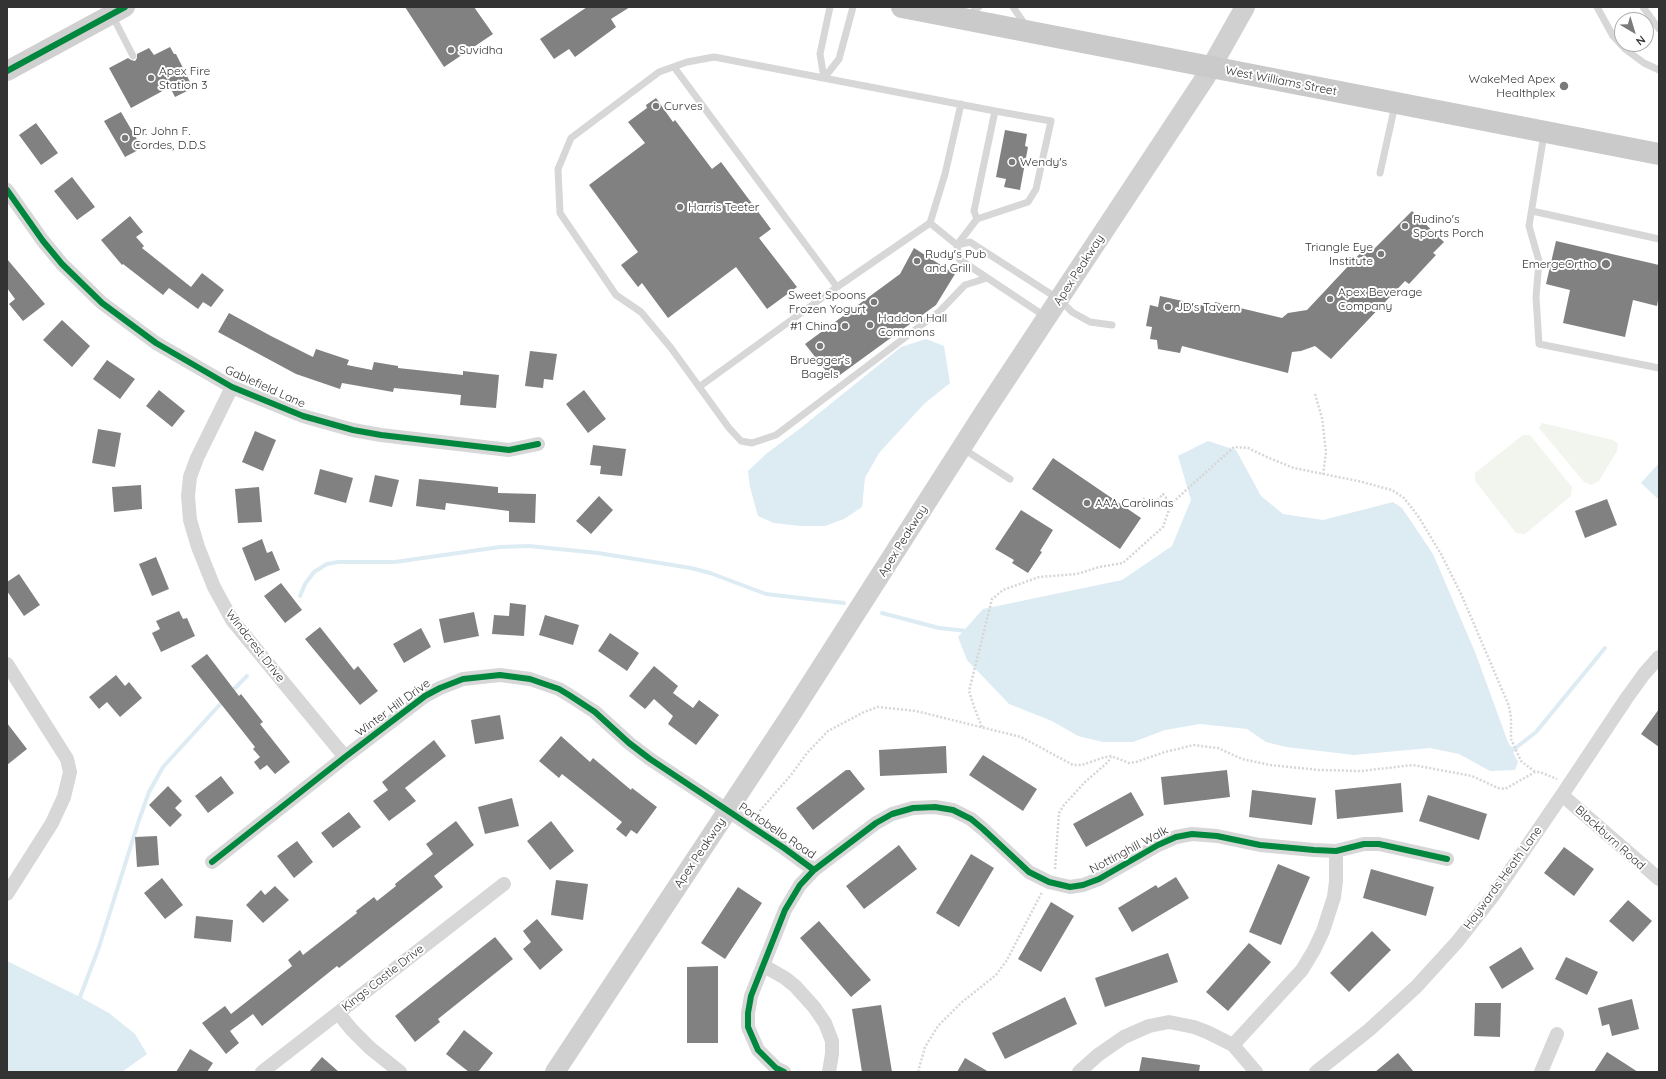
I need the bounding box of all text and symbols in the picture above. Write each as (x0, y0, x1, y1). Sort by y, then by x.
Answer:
north arrow (1614, 12, 1654, 52)
text: N (1633, 33, 1648, 49)
place label: Suvidha (459, 43, 503, 57)
marker: Suvidha (446, 45, 456, 55)
street label: West Williams Street (1224, 63, 1338, 99)
place label: Apex Fire Station 3 (159, 64, 210, 92)
place label: WakeMed Apex Healthplex (1469, 72, 1555, 100)
marker: Apex Fire Station 3 (146, 73, 156, 83)
marker: WakeMed Apex Healthplex (1558, 80, 1570, 92)
place label: Curves (664, 99, 703, 113)
marker: Curves (651, 101, 661, 111)
place label: Dr. John F. Cordes, D.D.S (133, 124, 206, 152)
marker: Dr. John F. Cordes, D.D.S (120, 133, 130, 143)
place label: Wendy's (1020, 155, 1067, 169)
marker: Wendy's (1007, 157, 1017, 167)
place label: Harris Teeter (688, 200, 759, 214)
marker: Harris Teeter (675, 202, 685, 212)
place label: Rudino's Sports Porch (1413, 212, 1484, 240)
marker: Rudino's Sports Porch (1400, 221, 1410, 231)
street label: Apex Peakway (1051, 232, 1107, 308)
place label: Triangle Eye Institute (1305, 240, 1373, 268)
place label: Rudy's Pub and Grill (925, 247, 986, 275)
marker: Triangle Eye Institute (1376, 249, 1386, 259)
marker: Rudy's Pub and Grill (912, 256, 922, 266)
place label: EmergeOrtho (1522, 257, 1597, 271)
marker: EmergeOrtho (1600, 258, 1612, 270)
place label: Apex Beverage Company (1338, 285, 1422, 313)
place label: Sweet Spoons Frozen Yogurt (788, 288, 866, 316)
marker: Apex Beverage Company (1325, 294, 1335, 304)
marker: Sweet Spoons Frozen Yogurt (869, 297, 879, 307)
place label: JD's Tavern (1176, 300, 1241, 314)
marker: JD's Tavern (1163, 302, 1173, 312)
place label: Haddon Hall Commons (878, 311, 947, 339)
place label: #1 China (790, 319, 837, 333)
marker: Haddon Hall Commons (865, 320, 875, 330)
marker: #1 China (840, 321, 850, 331)
marker: Bruegger's Bagels (815, 341, 825, 351)
place label: Bruegger's Bagels (790, 353, 850, 381)
street label: Gablefield Lane (222, 363, 308, 411)
place label: AAA Carolinas (1095, 496, 1173, 510)
marker: AAA Carolinas (1082, 498, 1092, 508)
street label: Apex Peakway (875, 503, 931, 579)
street label: Windcrest Drive (222, 607, 288, 685)
street label: Winter Hill Drive (353, 676, 433, 740)
street label: Portobello Road (736, 800, 818, 862)
street label: Blackburn Road (1572, 803, 1648, 873)
street label: Apex Peakway (671, 815, 729, 891)
street label: Nottinghill Walk (1087, 823, 1171, 877)
street label: Haywards Heath Lane (1461, 824, 1545, 932)
street label: Kings Castle Drive (339, 941, 427, 1015)

